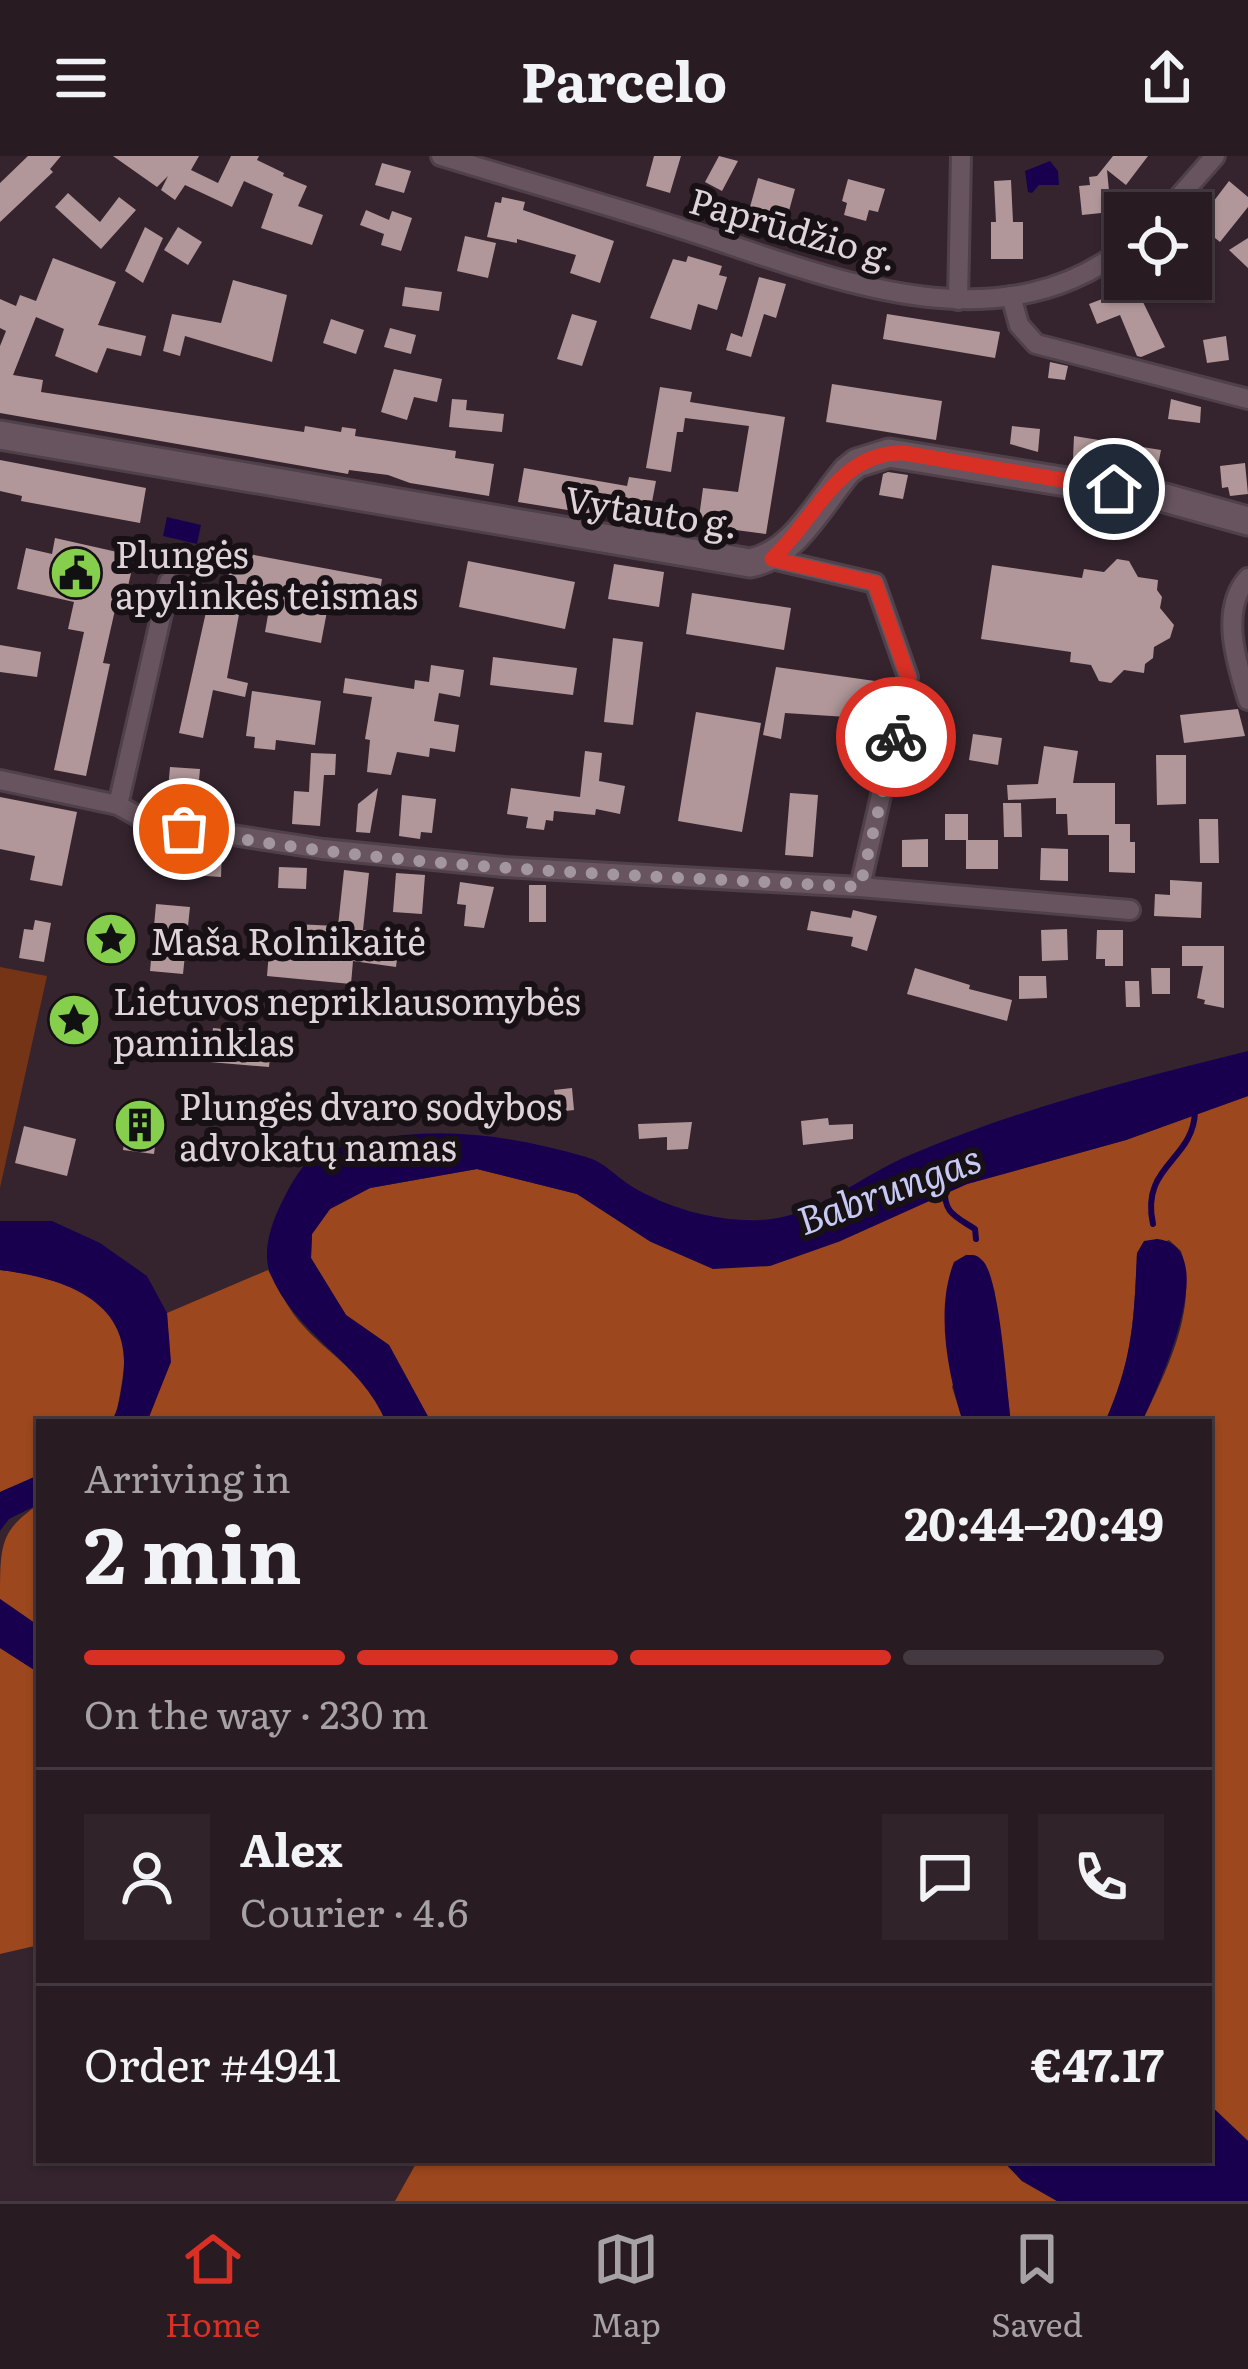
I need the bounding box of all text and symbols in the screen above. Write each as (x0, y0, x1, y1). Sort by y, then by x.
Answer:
text: Parcelo (521, 38, 727, 119)
icon: menu (48, 45, 114, 111)
icon: share (1134, 45, 1200, 111)
street label: Paprūdžio g. (684, 172, 904, 282)
map controls (1104, 192, 1212, 300)
button: locate (1104, 192, 1212, 300)
pin (1063, 438, 1165, 540)
icon: home (1081, 456, 1147, 522)
street label: Vytauto g. (562, 470, 742, 550)
place label: Plungės apylinkės teismas (115, 526, 418, 620)
public building icon: Plungės apylinkės teismas (48, 545, 104, 601)
courier (836, 677, 956, 797)
icon: bike (863, 704, 929, 770)
pin (133, 778, 235, 880)
icon: bag (151, 796, 217, 862)
place icon: Maša Rolnikaitė (83, 911, 139, 967)
place label: Maša Rolnikaitė (150, 913, 426, 966)
place label: Lietuvos nepriklausomybės paminklas (113, 973, 581, 1067)
place icon: Lietuvos nepriklausomybės paminklas (46, 992, 102, 1048)
place label: Plungės dvaro sodybos advokatų namas (179, 1078, 562, 1172)
building icon: Plungės dvaro sodybos advokatų namas (112, 1097, 168, 1153)
water label: Babrungas (788, 1127, 988, 1247)
text: Arriving in (84, 1447, 291, 1505)
text: 20:44–20:49 (904, 1488, 1164, 1555)
text: 2 min (84, 1492, 302, 1608)
text: On the way · 230 m (84, 1683, 429, 1741)
button: person (84, 1814, 210, 1940)
text: Alex (240, 1814, 342, 1881)
button: chat (882, 1814, 1008, 1940)
button: phone (1038, 1814, 1164, 1940)
text: Courier · 4.6 (240, 1881, 468, 1939)
text: Order #4941 (84, 2029, 341, 2096)
text: €47.17 (1031, 2029, 1164, 2096)
tab: Home (165, 2226, 260, 2347)
tab: Map (591, 2226, 661, 2347)
tab: Saved (991, 2226, 1083, 2347)

